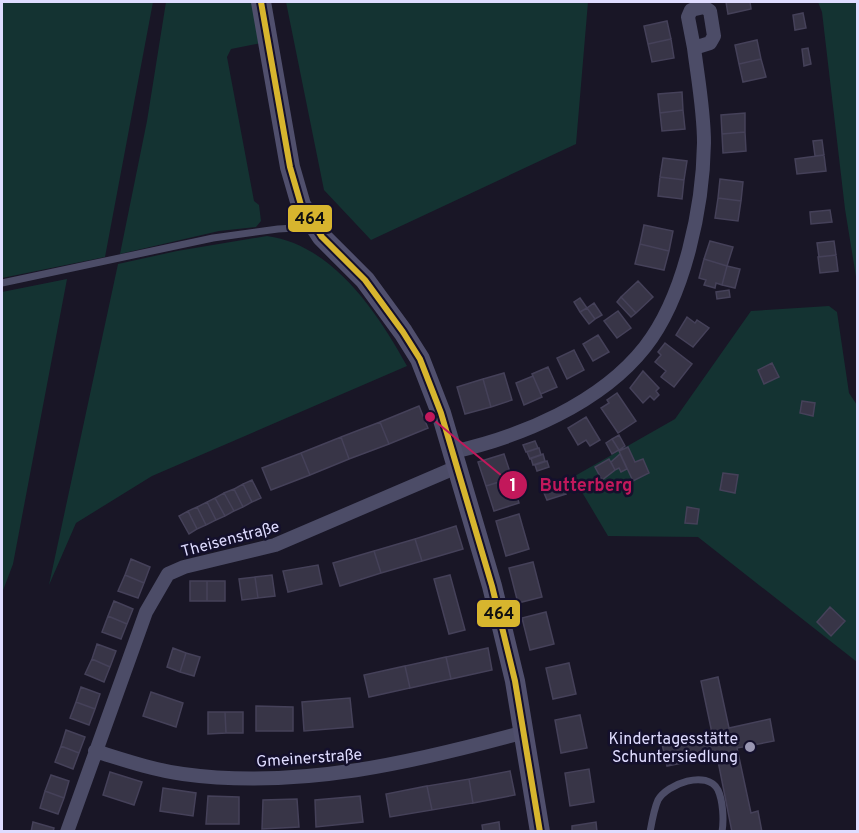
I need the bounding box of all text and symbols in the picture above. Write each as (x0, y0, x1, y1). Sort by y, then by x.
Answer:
line badge: 464 (287, 204, 333, 233)
text: 464 (295, 210, 325, 230)
callout: Butterberg (498, 467, 645, 503)
text: 1 (509, 475, 517, 498)
text: Butterberg (540, 475, 632, 498)
street label: Theisenstraße (179, 517, 282, 563)
line badge: 464 (476, 599, 521, 628)
text: 464 (484, 605, 514, 625)
place label: Kindertagesstätte Schuntersiedlung (609, 730, 738, 768)
marker: Kindertagesstätte Schuntersiedlung (743, 740, 757, 754)
street label: Gmeinerstraße (256, 745, 363, 773)

